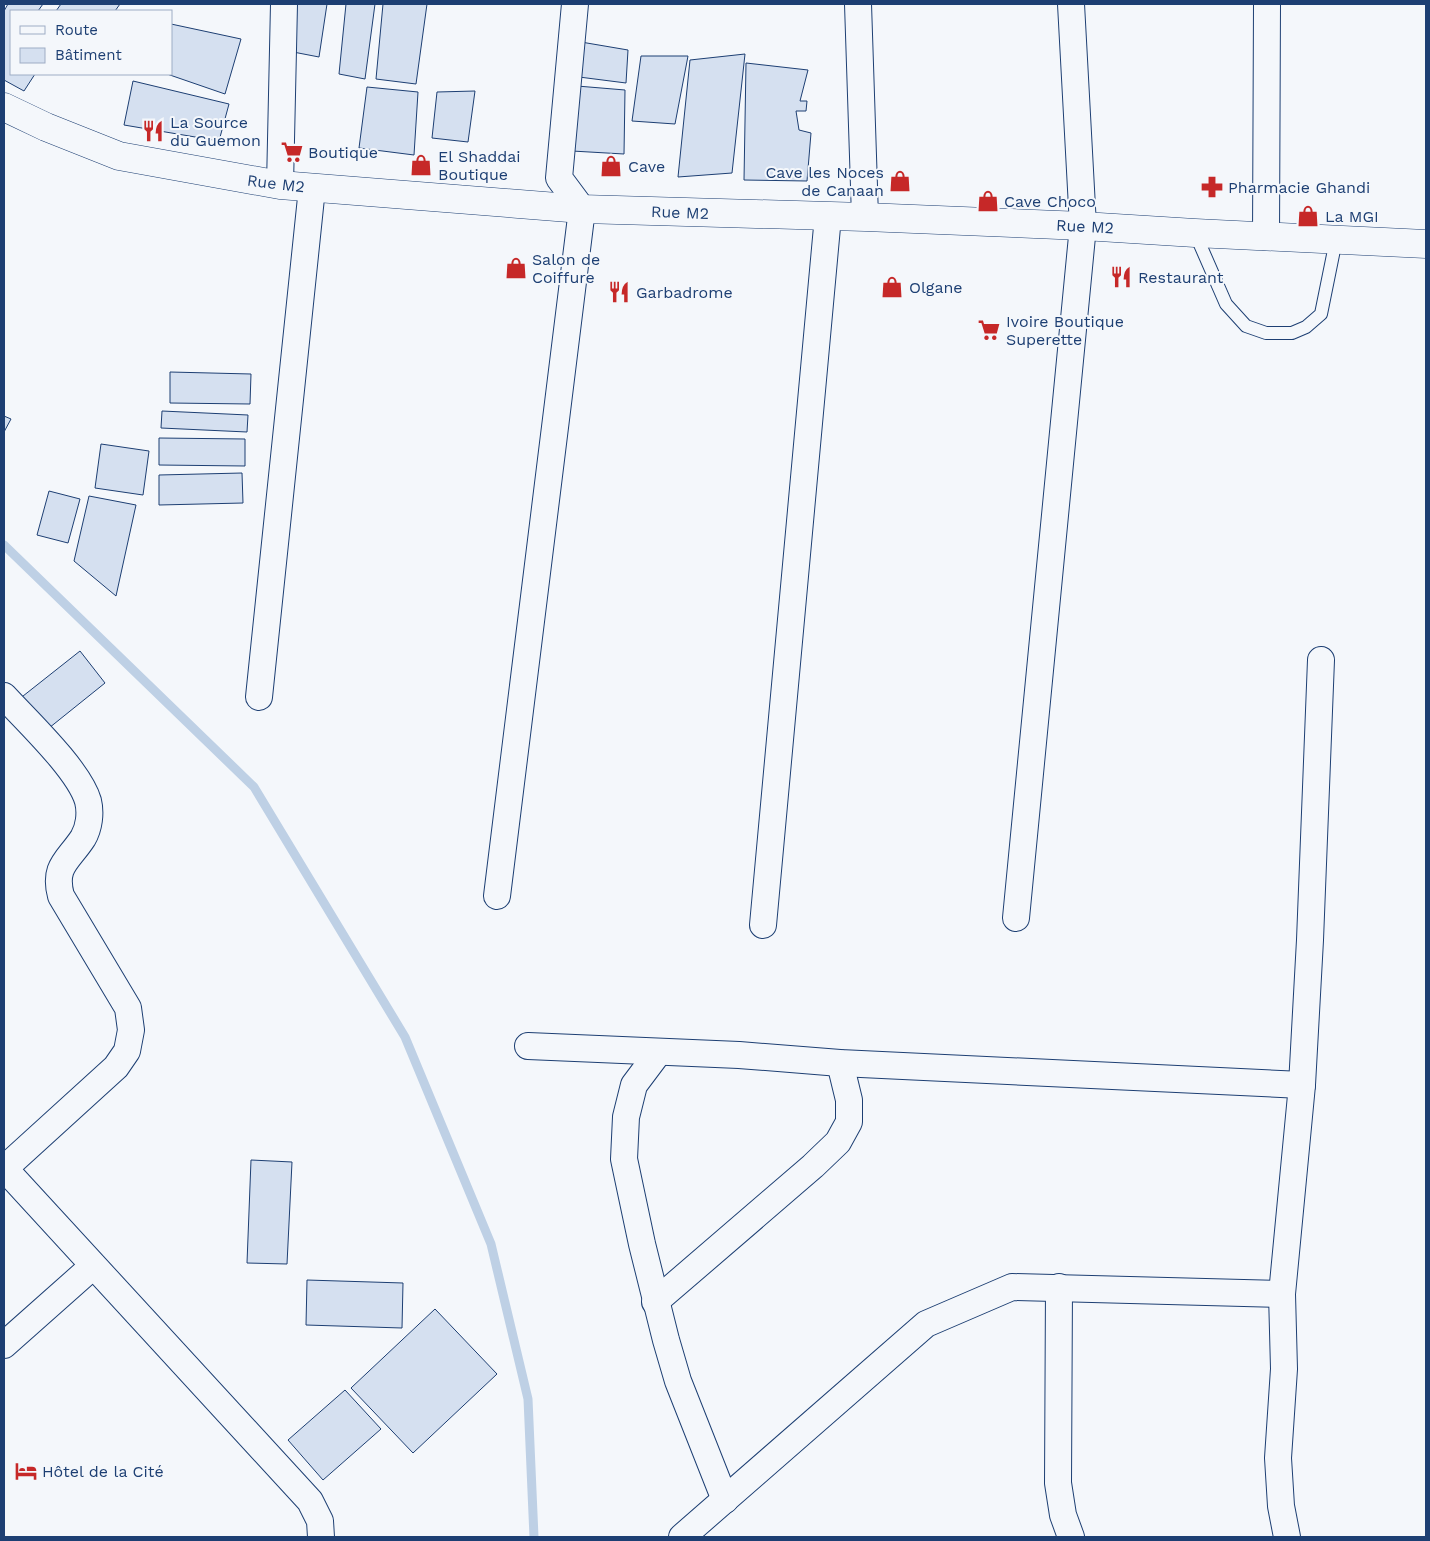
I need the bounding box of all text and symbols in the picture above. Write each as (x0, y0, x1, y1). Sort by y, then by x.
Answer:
legend (10, 10, 172, 75)
text: Route (55, 21, 98, 39)
text: Bâtiment (55, 46, 122, 64)
place label: La Source du Guemon (170, 113, 261, 150)
restaurant icon: La Source du Guemon (140, 118, 166, 144)
supermarket icon: Boutique (279, 139, 305, 165)
place label: Boutique (308, 143, 378, 162)
place label: El Shaddai Boutique (438, 147, 521, 184)
shop icon: El Shaddai Boutique (408, 152, 434, 178)
shop icon: Cave (598, 153, 624, 179)
place label: Cave (628, 157, 665, 176)
place label: Cave les Noces de Canaan (765, 163, 884, 200)
shop icon: Cave les Noces de Canaan (887, 168, 913, 194)
street label: Rue M2 (246, 171, 306, 196)
pharmacy icon: Pharmacie Ghandi (1199, 174, 1225, 200)
place label: Pharmacie Ghandi (1228, 178, 1370, 197)
shop icon: Cave Choco (975, 188, 1001, 214)
place label: Cave Choco (1004, 192, 1096, 211)
street label: Rue M2 (651, 202, 709, 223)
shop icon: La MGI (1295, 203, 1321, 229)
place label: La MGI (1325, 207, 1379, 226)
street label: Rue M2 (1056, 215, 1114, 238)
place label: Salon de Coiffure (532, 250, 600, 287)
shop icon: Salon de Coiffure (503, 255, 529, 281)
restaurant icon: Restaurant (1108, 264, 1134, 290)
place label: Restaurant (1138, 268, 1224, 287)
shop icon: Olgane (879, 274, 905, 300)
place label: Olgane (909, 278, 963, 297)
restaurant icon: Garbadrome (606, 279, 632, 305)
place label: Garbadrome (636, 283, 733, 302)
place label: Ivoire Boutique Superette (1006, 312, 1124, 349)
supermarket icon: Ivoire Boutique Superette (976, 317, 1002, 343)
hotel icon: Hôtel de la Cité (13, 1458, 39, 1484)
place label: Hôtel de la Cité (42, 1462, 164, 1481)

